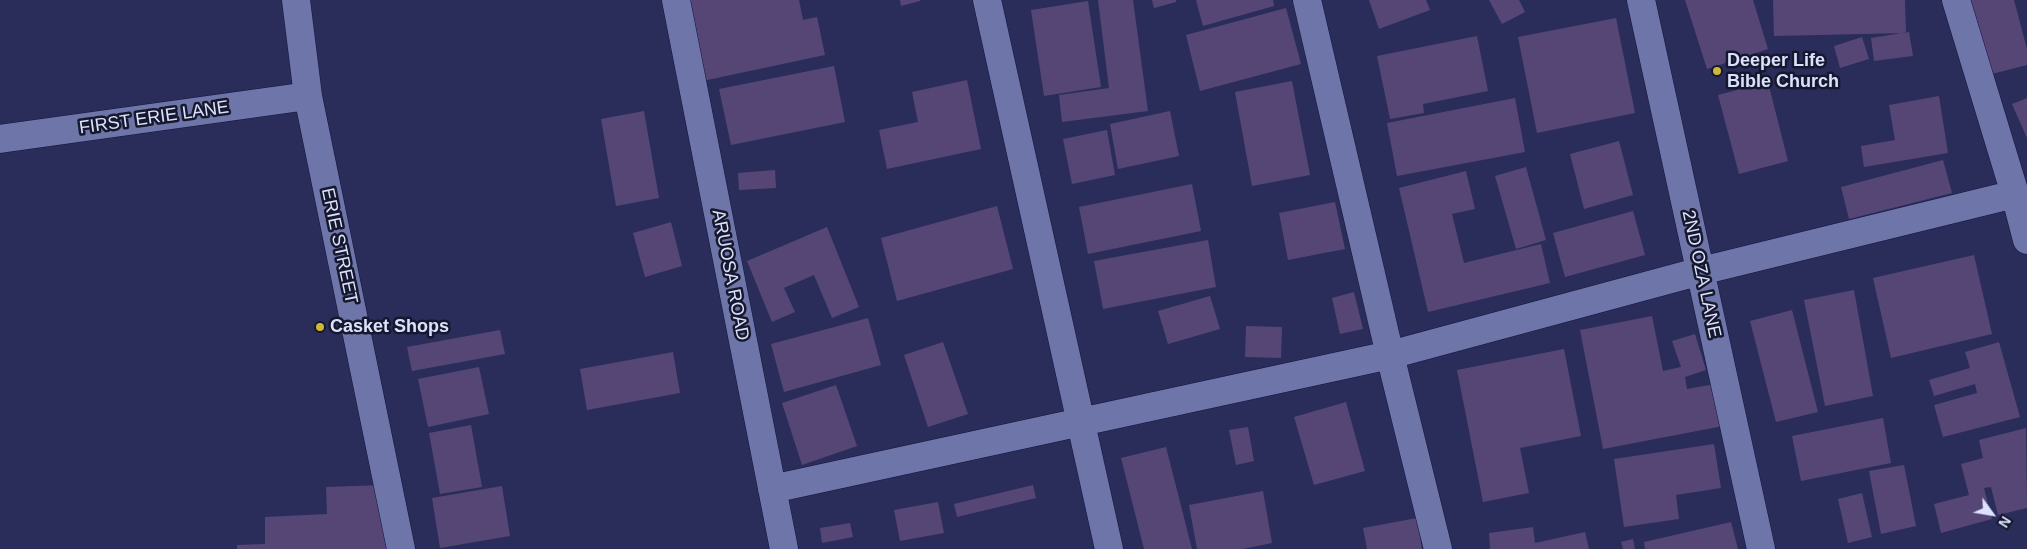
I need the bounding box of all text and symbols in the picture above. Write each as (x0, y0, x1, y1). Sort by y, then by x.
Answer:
place label: Deeper Life Bible Church (1727, 50, 1839, 92)
marker: Deeper Life Bible Church (1711, 65, 1723, 77)
street label: FIRST ERIE LANE (78, 97, 230, 139)
street label: ERIE STREET (316, 186, 362, 306)
street label: ARUOSA ROAD (707, 208, 753, 342)
street label: 2ND OZA LANE (1677, 208, 1725, 340)
place label: Casket Shops (330, 316, 449, 338)
marker: Casket Shops (314, 321, 326, 333)
north arrow (1967, 489, 2017, 539)
text: N (1995, 513, 2014, 530)

